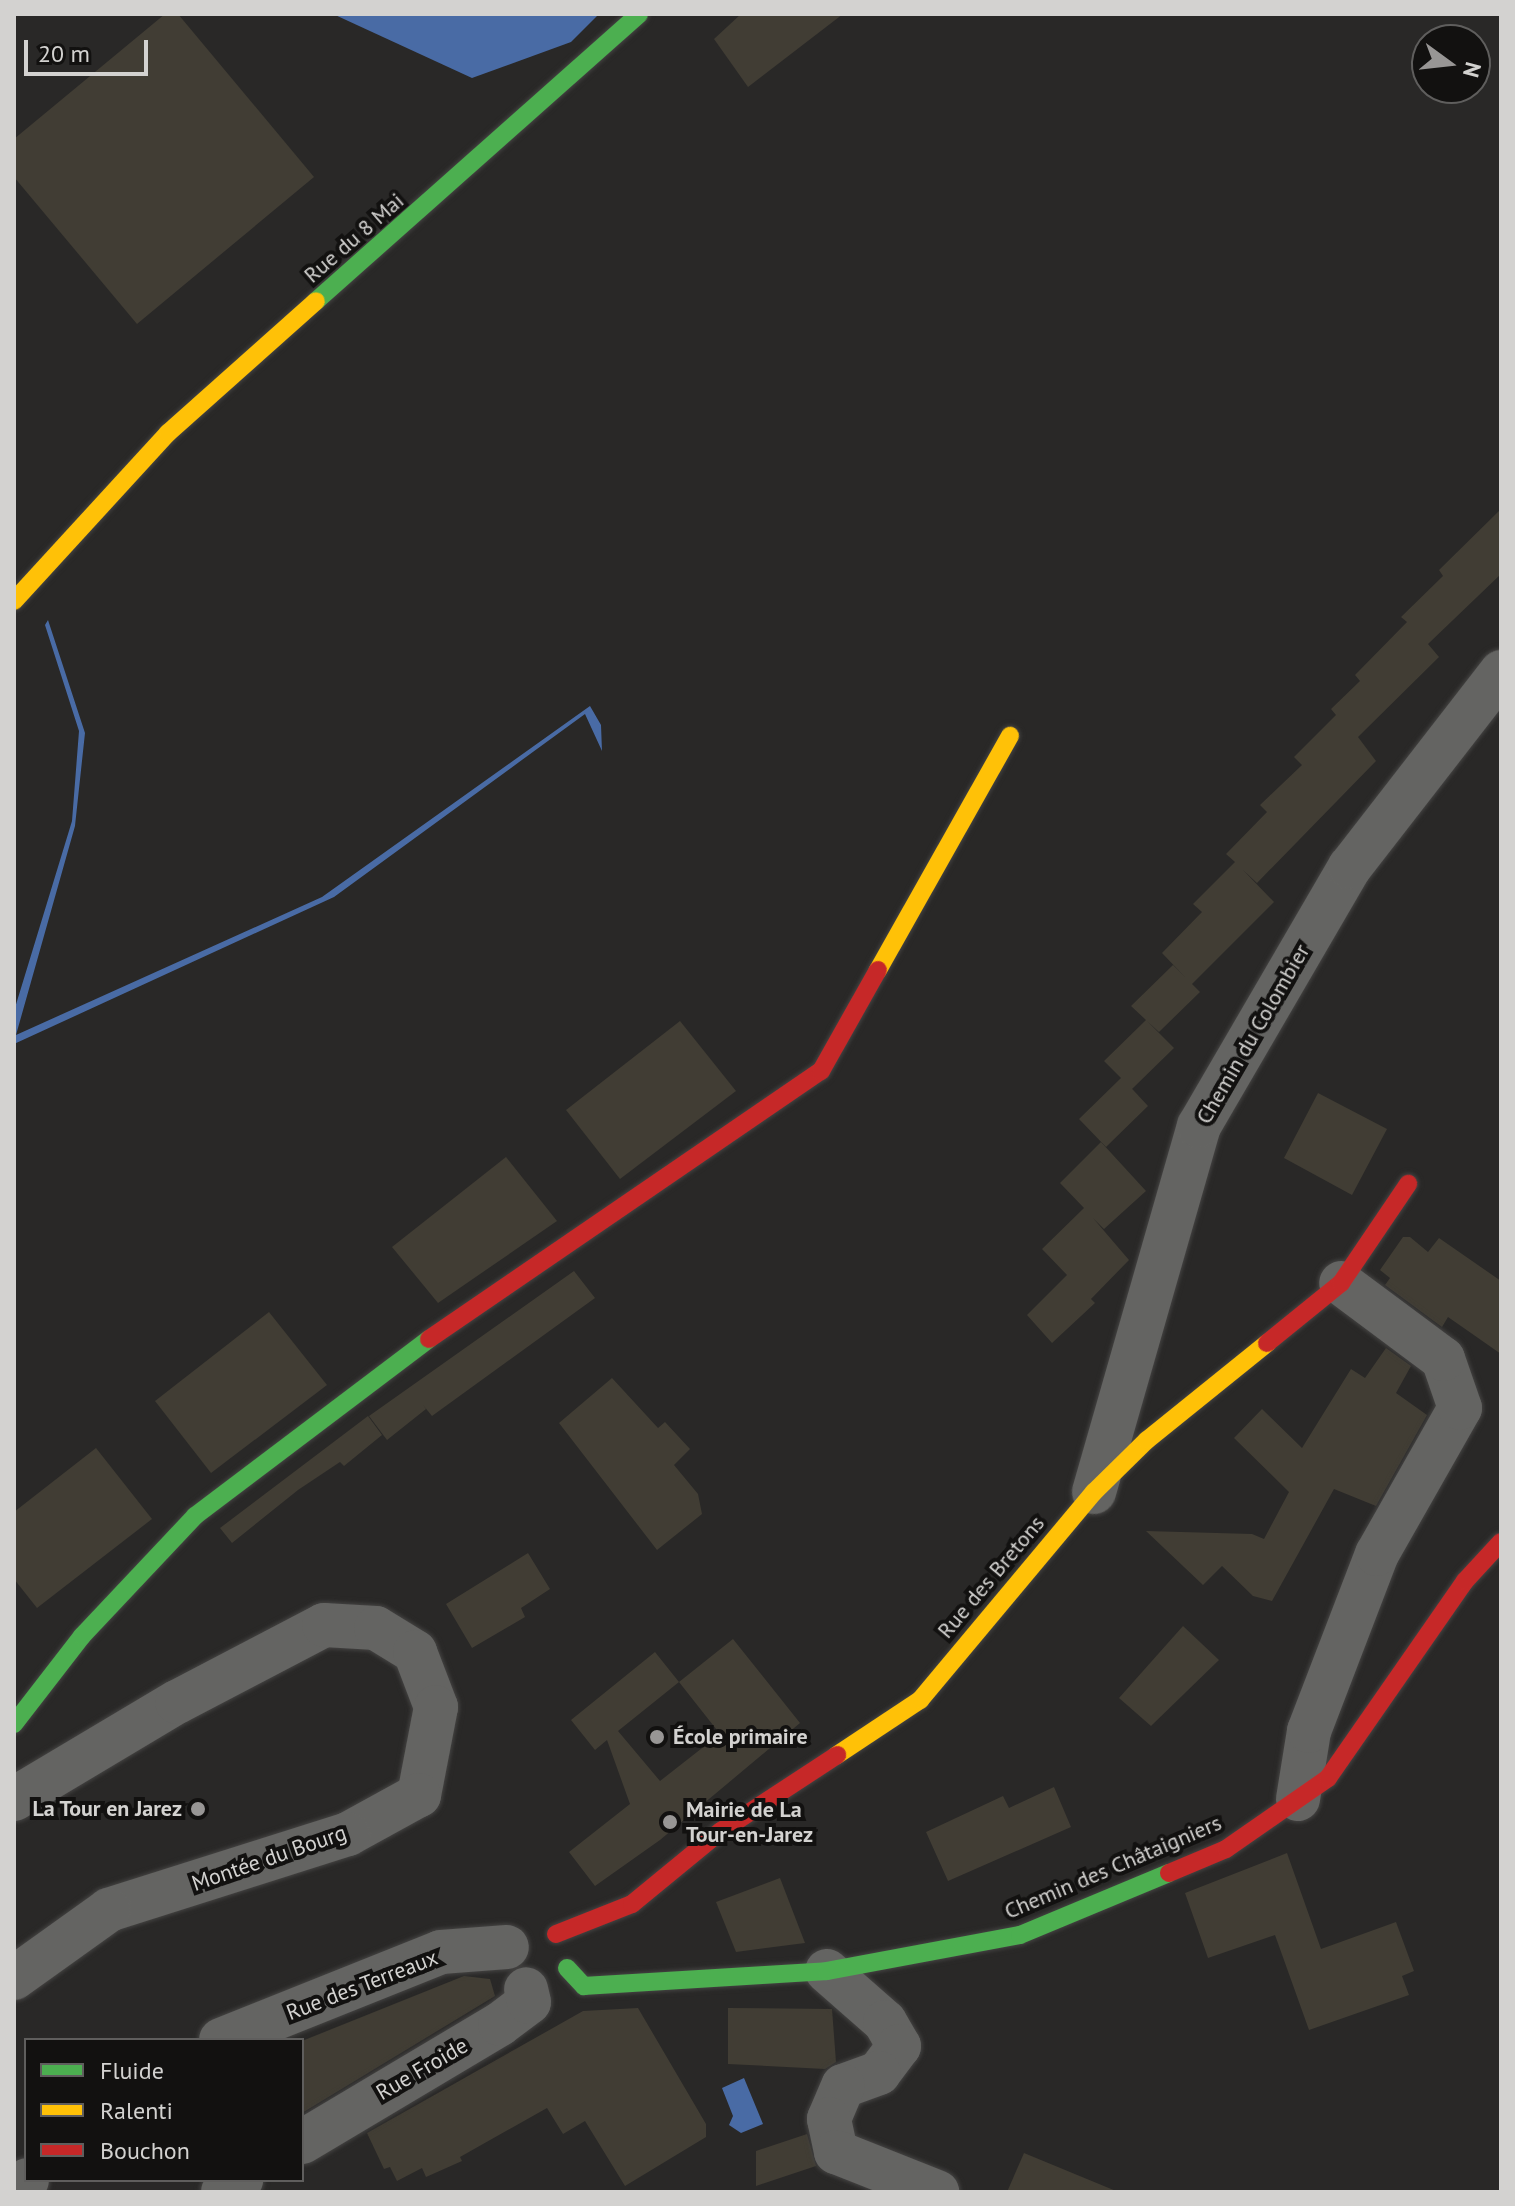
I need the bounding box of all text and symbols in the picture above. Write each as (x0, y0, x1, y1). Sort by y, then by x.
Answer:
scale bar (28, 24, 152, 74)
north arrow (1411, 24, 1491, 104)
text: 20 m (38, 38, 90, 69)
text: N (1457, 59, 1488, 80)
street label: Rue du 8 Mai (299, 188, 409, 288)
street label: Chemin du Colombier (1191, 939, 1315, 1129)
street label: Rue des Bretons (932, 1510, 1050, 1644)
place label: École primaire (673, 1724, 808, 1750)
marker: École primaire (648, 1728, 666, 1746)
place label: La Tour en Jarez (32, 1796, 182, 1822)
place label: Mairie de La Tour-en-Jarez (686, 1796, 813, 1848)
marker: La Tour en Jarez (189, 1800, 207, 1818)
street label: Chemin des Châtaigniers (1001, 1809, 1225, 1925)
marker: Mairie de La Tour-en-Jarez (661, 1813, 679, 1831)
street label: Montée du Bourg (188, 1819, 350, 1897)
street label: Rue des Terreaux (282, 1944, 442, 2026)
street label: Rue Froide (372, 2032, 472, 2106)
legend (24, 2038, 304, 2182)
text: Fluide (100, 2055, 164, 2086)
text: Ralenti (100, 2095, 173, 2126)
text: Bouchon (100, 2135, 190, 2166)

